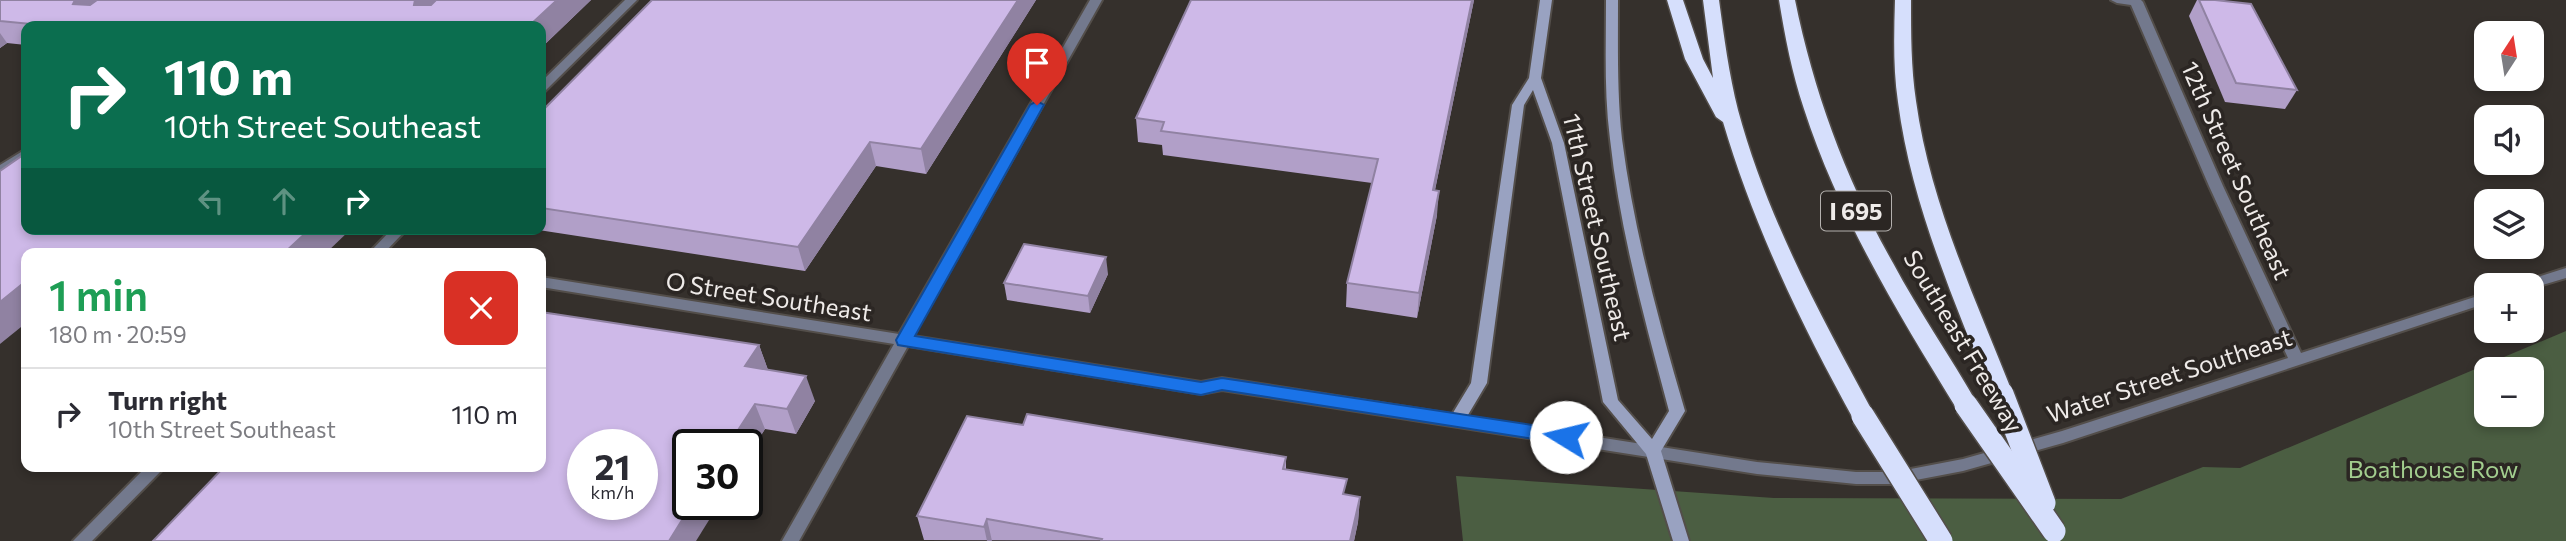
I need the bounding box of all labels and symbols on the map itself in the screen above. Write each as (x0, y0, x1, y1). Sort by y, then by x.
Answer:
north arrow (2474, 21, 2544, 91)
pin (1007, 33, 1067, 105)
street label: 12th Street Southeast (2176, 57, 2298, 284)
street label: 11th Street Southeast (1558, 110, 1638, 344)
road number: I 695 (1821, 192, 1891, 230)
street label: Southeast Freeway (1898, 245, 2030, 437)
street label: O Street Southeast (664, 265, 874, 327)
street label: Water Street Southeast (2043, 322, 2295, 428)
position arrow (1529, 400, 1603, 474)
speed limit sign: 30 (672, 429, 763, 520)
park label: Boathouse Row (2348, 454, 2518, 483)

